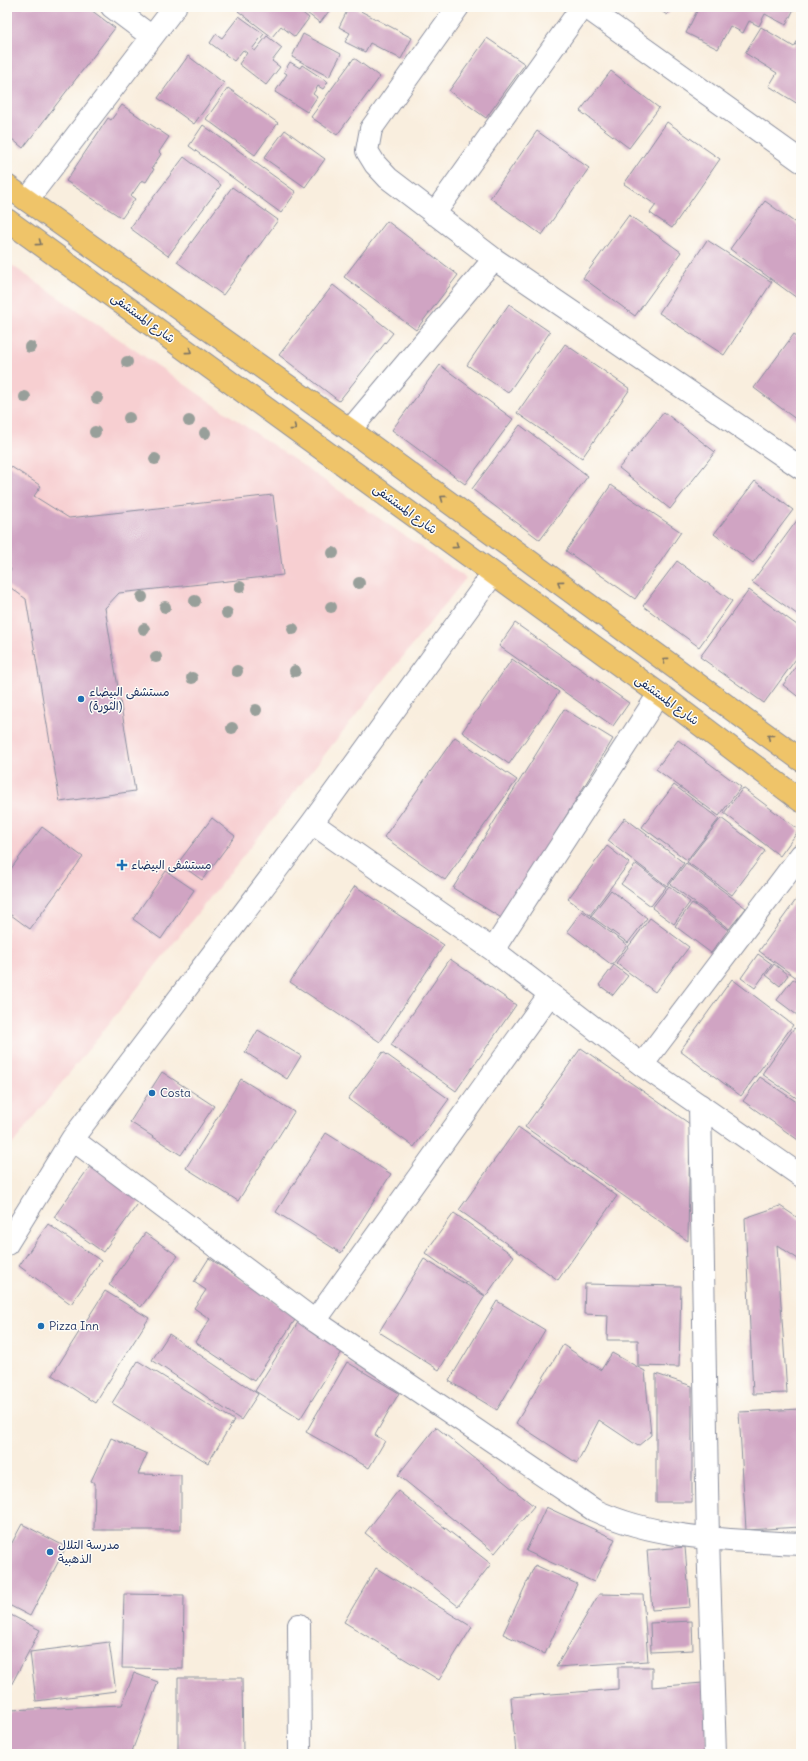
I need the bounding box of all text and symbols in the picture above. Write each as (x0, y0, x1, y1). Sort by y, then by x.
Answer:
one-way arrow (34, 238, 41, 245)
street label: شارع المستشفى (107, 289, 178, 347)
one-way arrow (185, 347, 192, 354)
one-way arrow (290, 423, 297, 430)
street label: شارع المستشفى (369, 480, 440, 538)
one-way arrow (441, 496, 448, 503)
one-way arrow (451, 542, 458, 549)
one-way arrow (557, 581, 564, 588)
one-way arrow (662, 658, 669, 665)
street label: شارع المستشفى (631, 671, 702, 729)
place label: مستشفى البيضاء (الثورة) (89, 684, 170, 714)
marker: مستشفى البيضاء (الثورة) (76, 694, 86, 704)
one-way arrow (767, 735, 774, 742)
place label: مستشفى البيضاء (131, 857, 212, 873)
marker: مستشفى البيضاء (116, 859, 128, 871)
place label: Costa (160, 1085, 191, 1100)
marker: Costa (147, 1088, 157, 1098)
place label: Pizza Inn (49, 1318, 99, 1333)
marker: Pizza Inn (36, 1321, 46, 1331)
place label: مدرسة التلال الذهبية (58, 1537, 120, 1567)
marker: مدرسة التلال الذهبية (45, 1547, 55, 1557)

